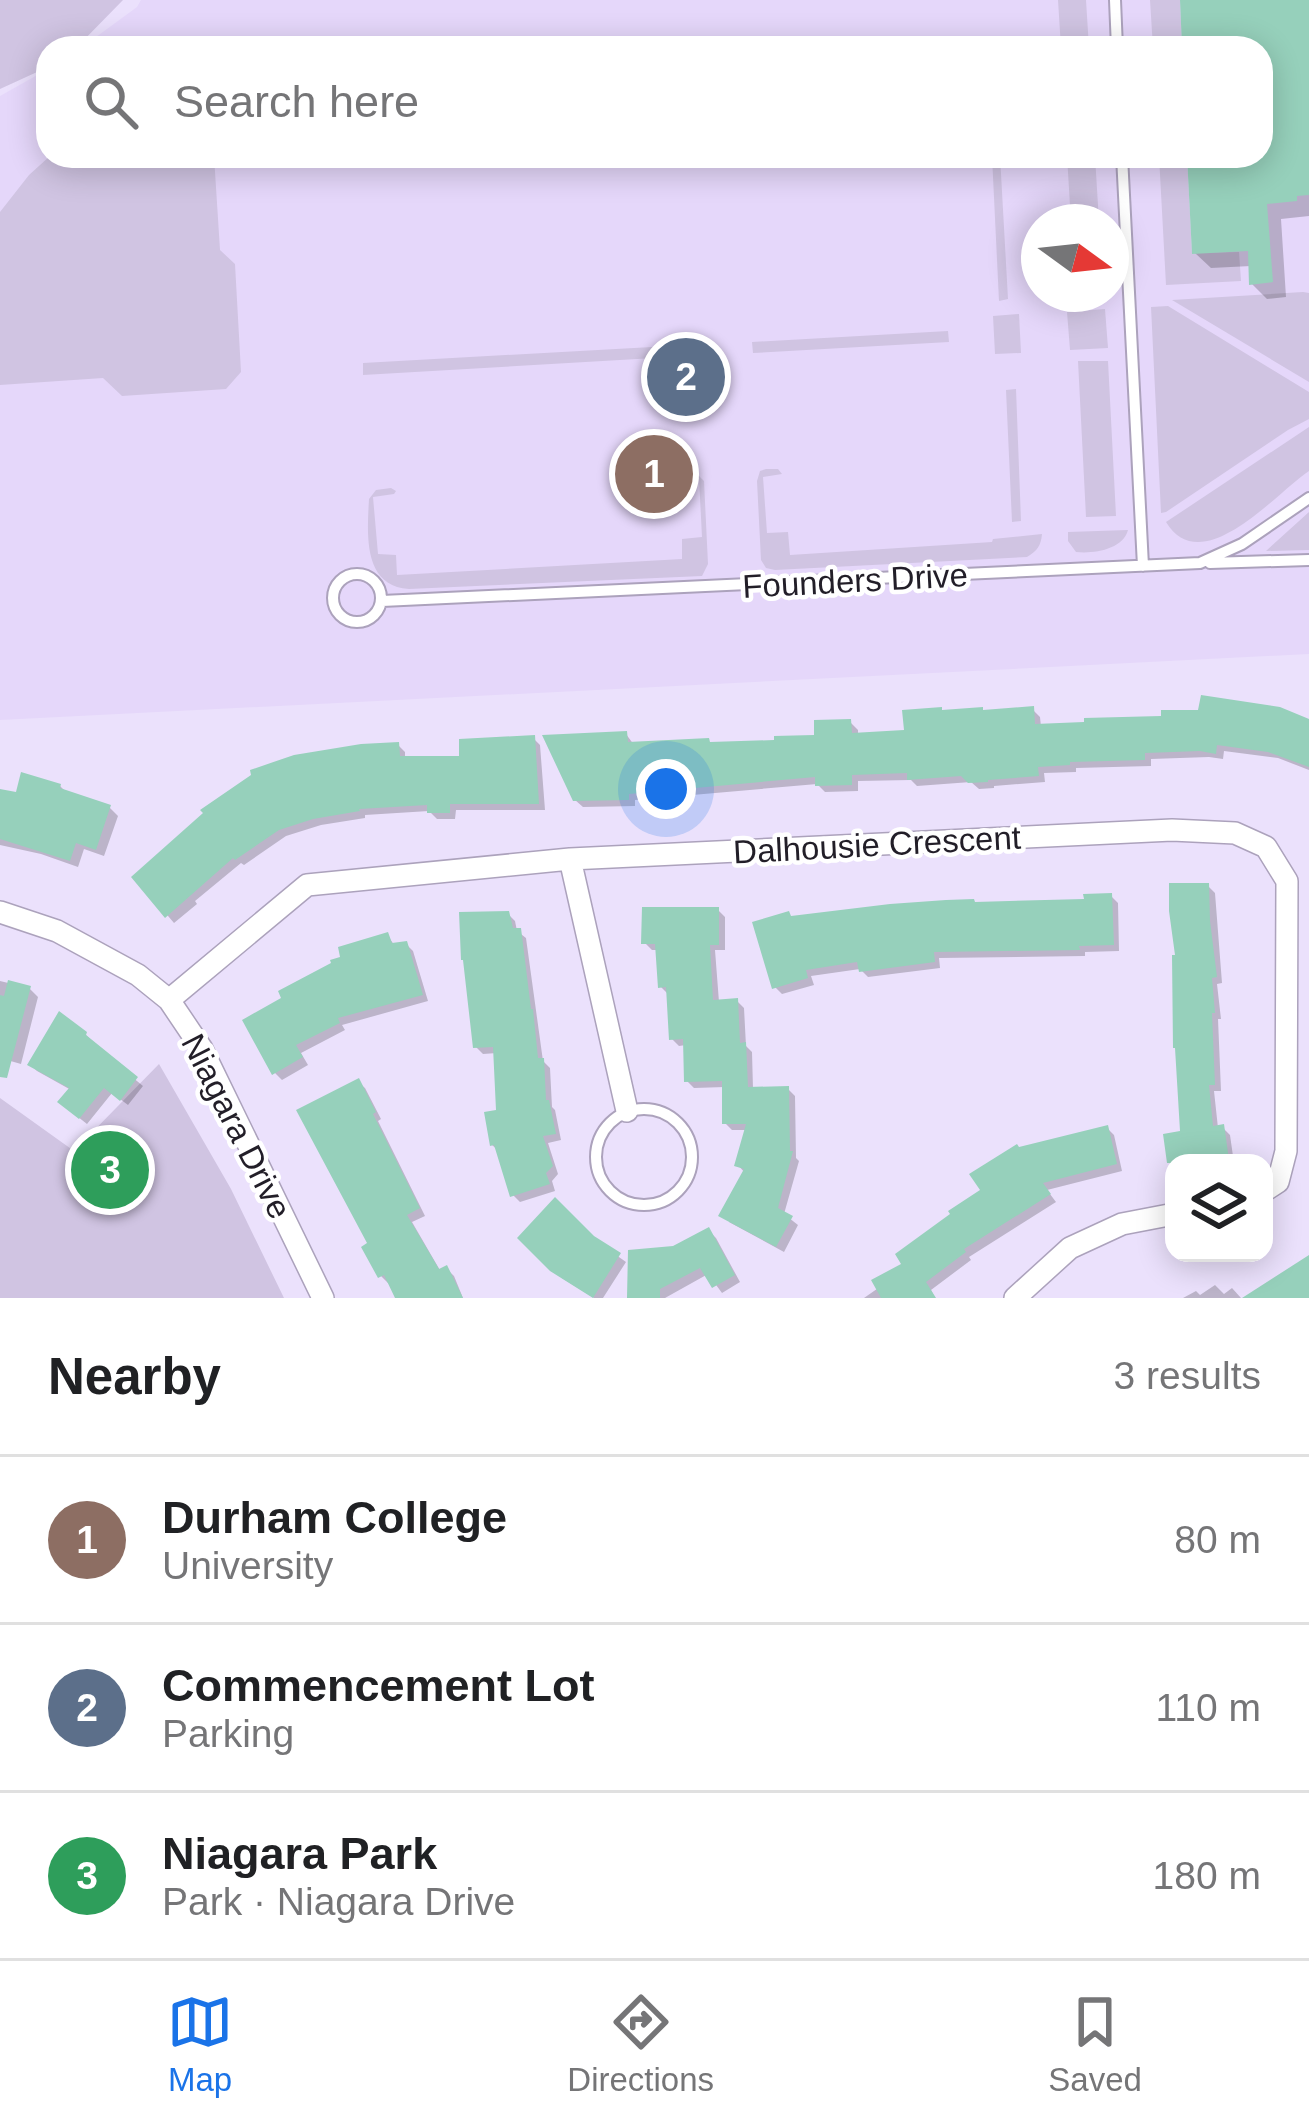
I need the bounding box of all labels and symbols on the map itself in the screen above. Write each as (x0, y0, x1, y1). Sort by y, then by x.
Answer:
north arrow (1021, 204, 1129, 312)
pin: 2 (647, 332, 725, 422)
pin: 1 (615, 429, 693, 519)
street label: Founders Drive (741, 556, 969, 605)
your location (636, 759, 696, 819)
street label: Dalhousie Crescent (732, 818, 1022, 871)
street label: Niagara Drive (174, 1028, 299, 1225)
pin: 3 (71, 1125, 149, 1215)

